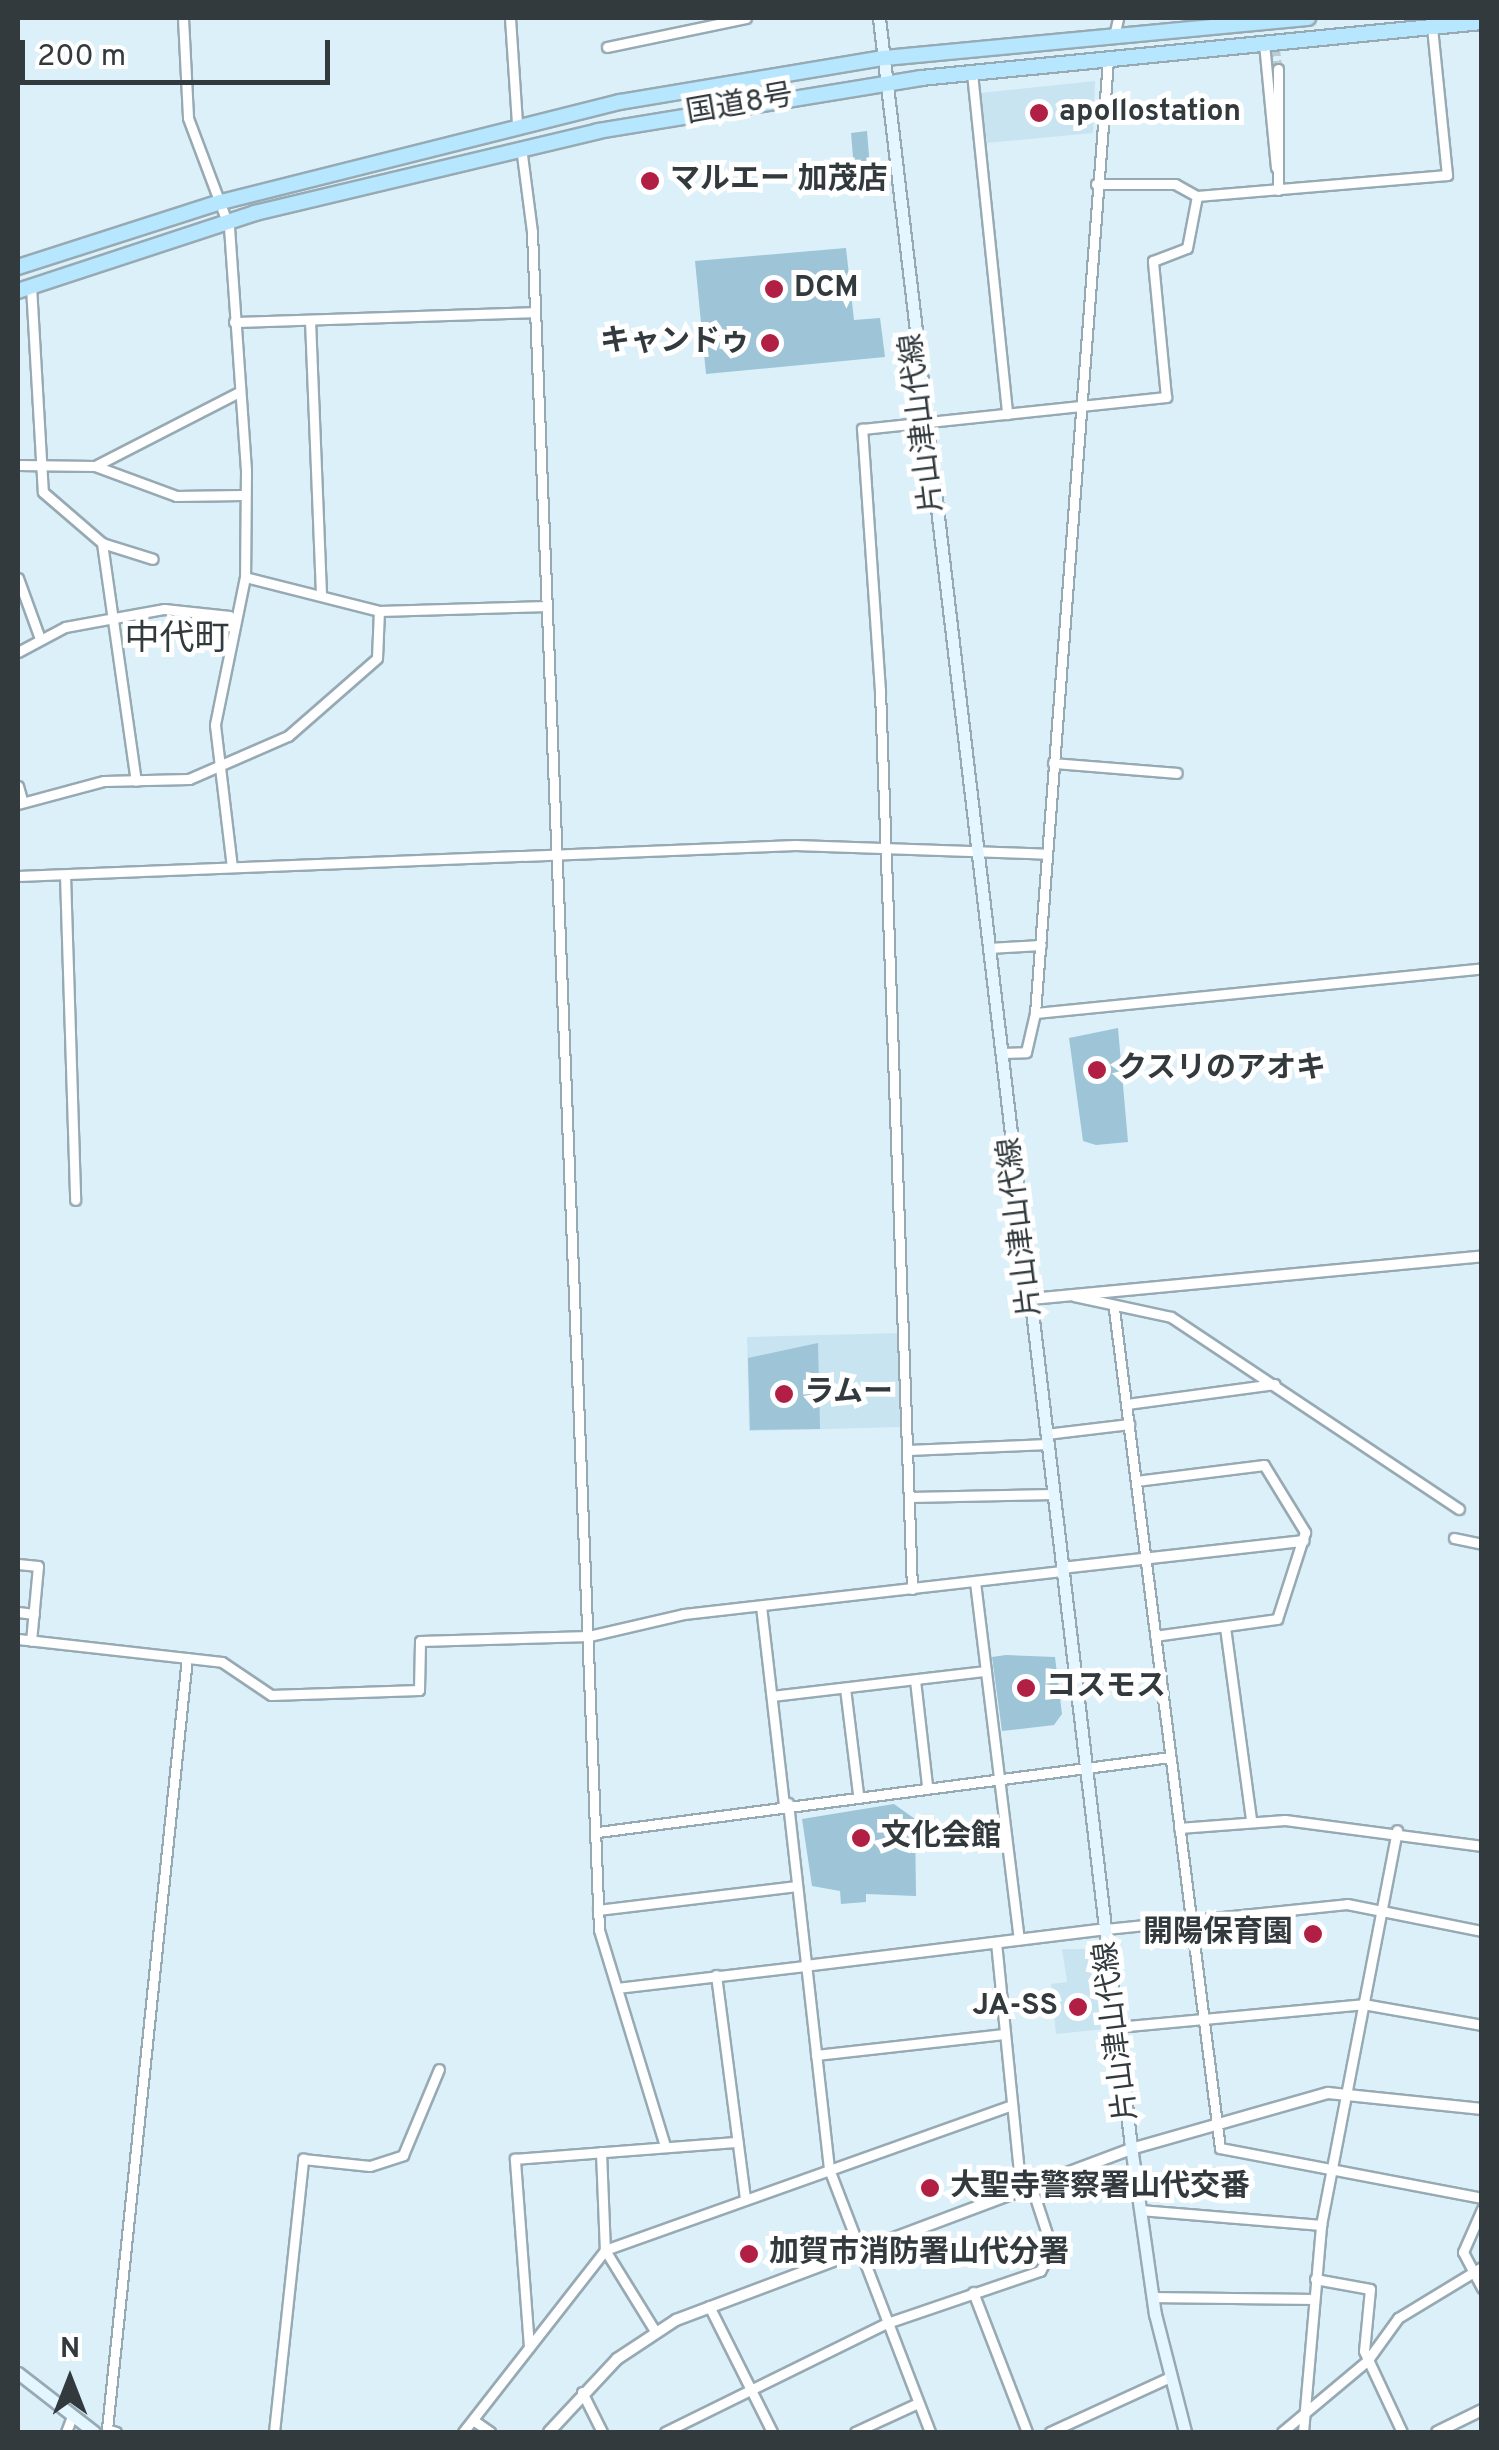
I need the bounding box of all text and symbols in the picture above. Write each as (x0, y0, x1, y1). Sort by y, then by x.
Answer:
scale bar (25, 20, 335, 82)
text: 200 m (37, 39, 126, 76)
street label: 国道8号 (684, 79, 796, 133)
place label: apollostation (1059, 95, 1241, 131)
marker: apollostation (1028, 102, 1050, 124)
place label: マルエー 加茂店 (670, 163, 887, 199)
marker: マルエー 加茂店 (639, 170, 661, 192)
place label: DCM (794, 271, 858, 307)
marker: DCM (763, 278, 785, 300)
place label: キャンドゥ (600, 325, 750, 361)
street label: 片山津山代線 (895, 331, 953, 515)
marker: キャンドゥ (759, 332, 781, 354)
district label: 中代町 (125, 619, 229, 661)
place label: クスリのアオキ (1117, 1052, 1327, 1088)
marker: クスリのアオキ (1086, 1059, 1108, 1081)
street label: 片山津山代線 (993, 1135, 1051, 1319)
place label: ラムー (804, 1376, 894, 1412)
marker: ラムー (773, 1383, 795, 1405)
place label: コスモス (1046, 1670, 1166, 1706)
marker: コスモス (1015, 1677, 1037, 1699)
place label: 文化会館 (881, 1820, 1001, 1856)
marker: 文化会館 (850, 1827, 872, 1849)
place label: 開陽保育園 (1143, 1916, 1293, 1952)
marker: 開陽保育園 (1302, 1923, 1324, 1945)
street label: 片山津山代線 (1089, 1939, 1147, 2123)
place label: JA-SS (972, 1989, 1058, 2025)
marker: JA-SS (1067, 1996, 1089, 2018)
place label: 大聖寺警察署山代交番 (950, 2170, 1250, 2206)
marker: 大聖寺警察署山代交番 (919, 2177, 941, 2199)
place label: 加賀市消防署山代分署 (769, 2236, 1069, 2272)
marker: 加賀市消防署山代分署 (738, 2243, 760, 2265)
north arrow (20, 2330, 120, 2430)
text: N (60, 2332, 80, 2368)

